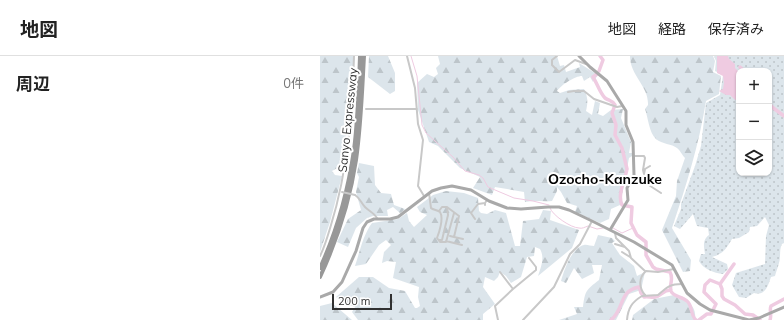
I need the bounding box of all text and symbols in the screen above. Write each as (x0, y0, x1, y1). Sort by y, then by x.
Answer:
text: 地図 (20, 17, 58, 41)
text: 地図 (608, 20, 636, 38)
text: 経路 (658, 20, 686, 38)
text: 保存済み (708, 20, 764, 38)
street label: Sanyo Expressway (335, 66, 361, 173)
map controls (736, 68, 772, 176)
button: + (736, 68, 772, 104)
text: 周辺 (16, 73, 50, 94)
text: 0件 (283, 75, 304, 91)
button: − (736, 104, 772, 140)
button: layers (736, 140, 772, 176)
district label: Ozocho-Kanzuke (548, 170, 662, 188)
scale bar (332, 292, 392, 311)
text: 200 m (338, 294, 370, 308)

